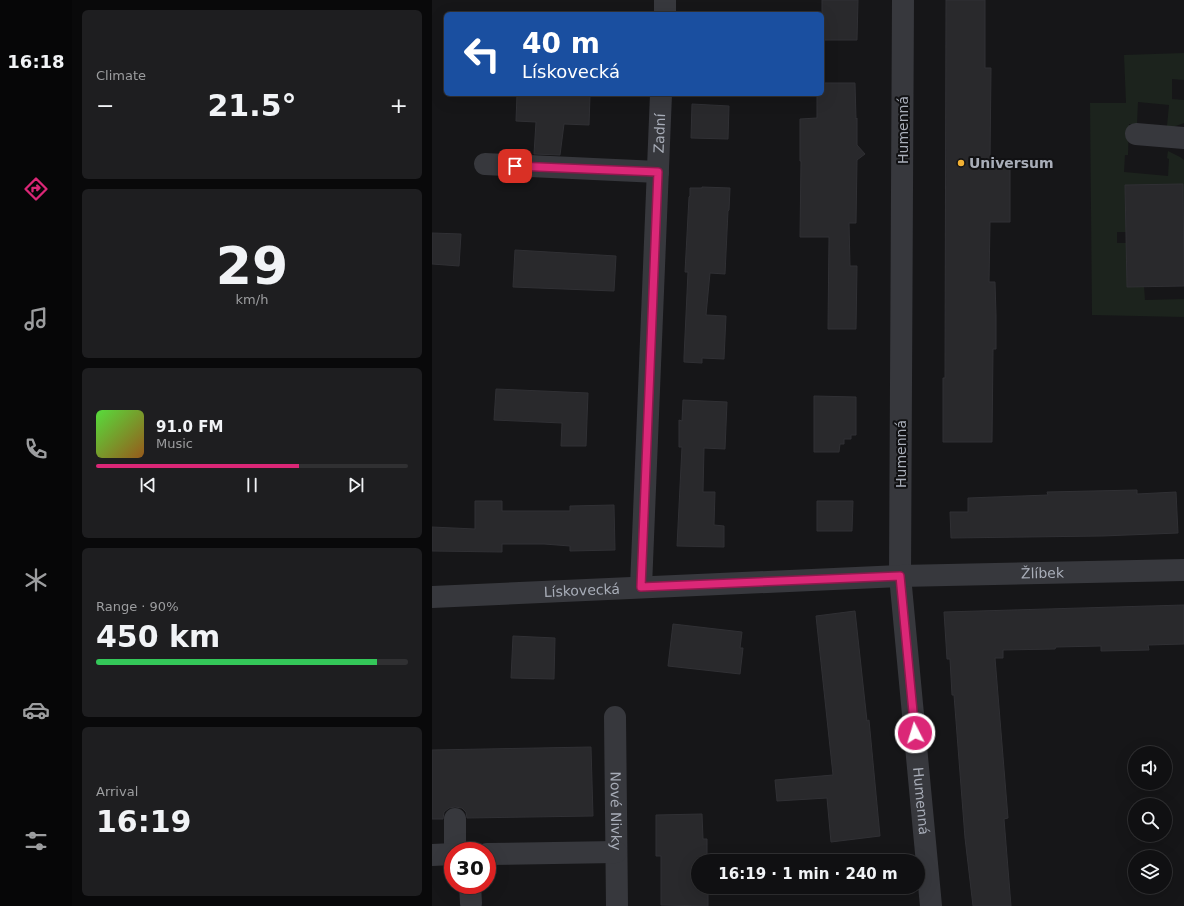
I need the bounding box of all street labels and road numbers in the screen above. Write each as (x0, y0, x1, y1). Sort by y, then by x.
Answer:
street label: Humenná (895, 96, 911, 164)
street label: Zadní (651, 112, 668, 154)
street label: Humenná (893, 420, 909, 488)
street label: Žlíbek (1021, 564, 1065, 581)
street label: Lískovecká (543, 581, 620, 600)
street label: Humenná (910, 766, 932, 836)
street label: Nové Nivky (608, 771, 624, 851)

